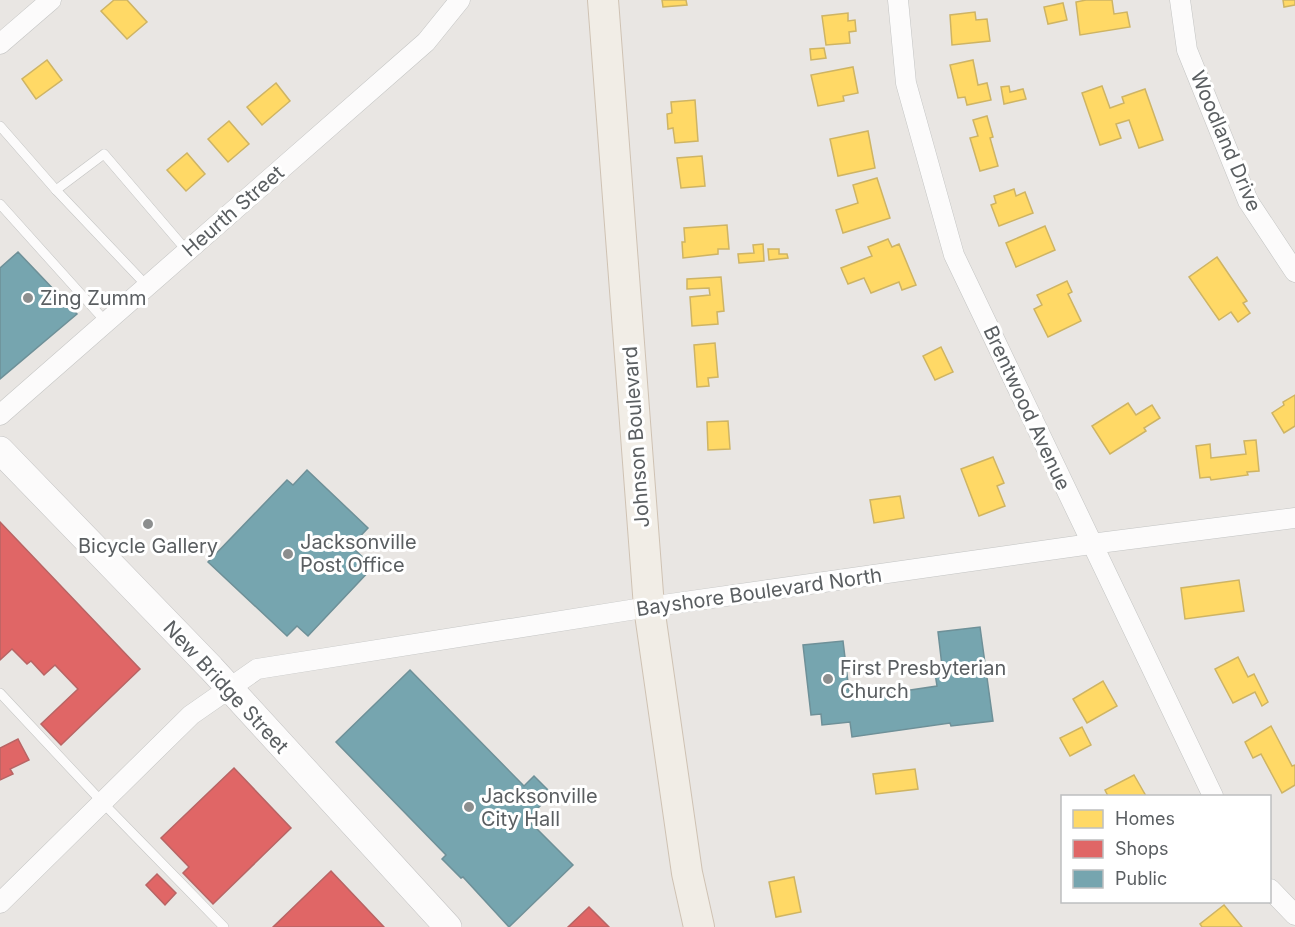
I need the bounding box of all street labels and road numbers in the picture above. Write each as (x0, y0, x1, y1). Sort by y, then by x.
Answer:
street label: Woodland Drive (1186, 67, 1266, 215)
street label: Heurth Street (177, 160, 289, 262)
street label: Brentwood Avenue (978, 322, 1076, 494)
street label: Johnson Boulevard (618, 345, 654, 529)
street label: Bayshore Boulevard North (635, 563, 883, 621)
street label: New Bridge Street (158, 616, 294, 759)

